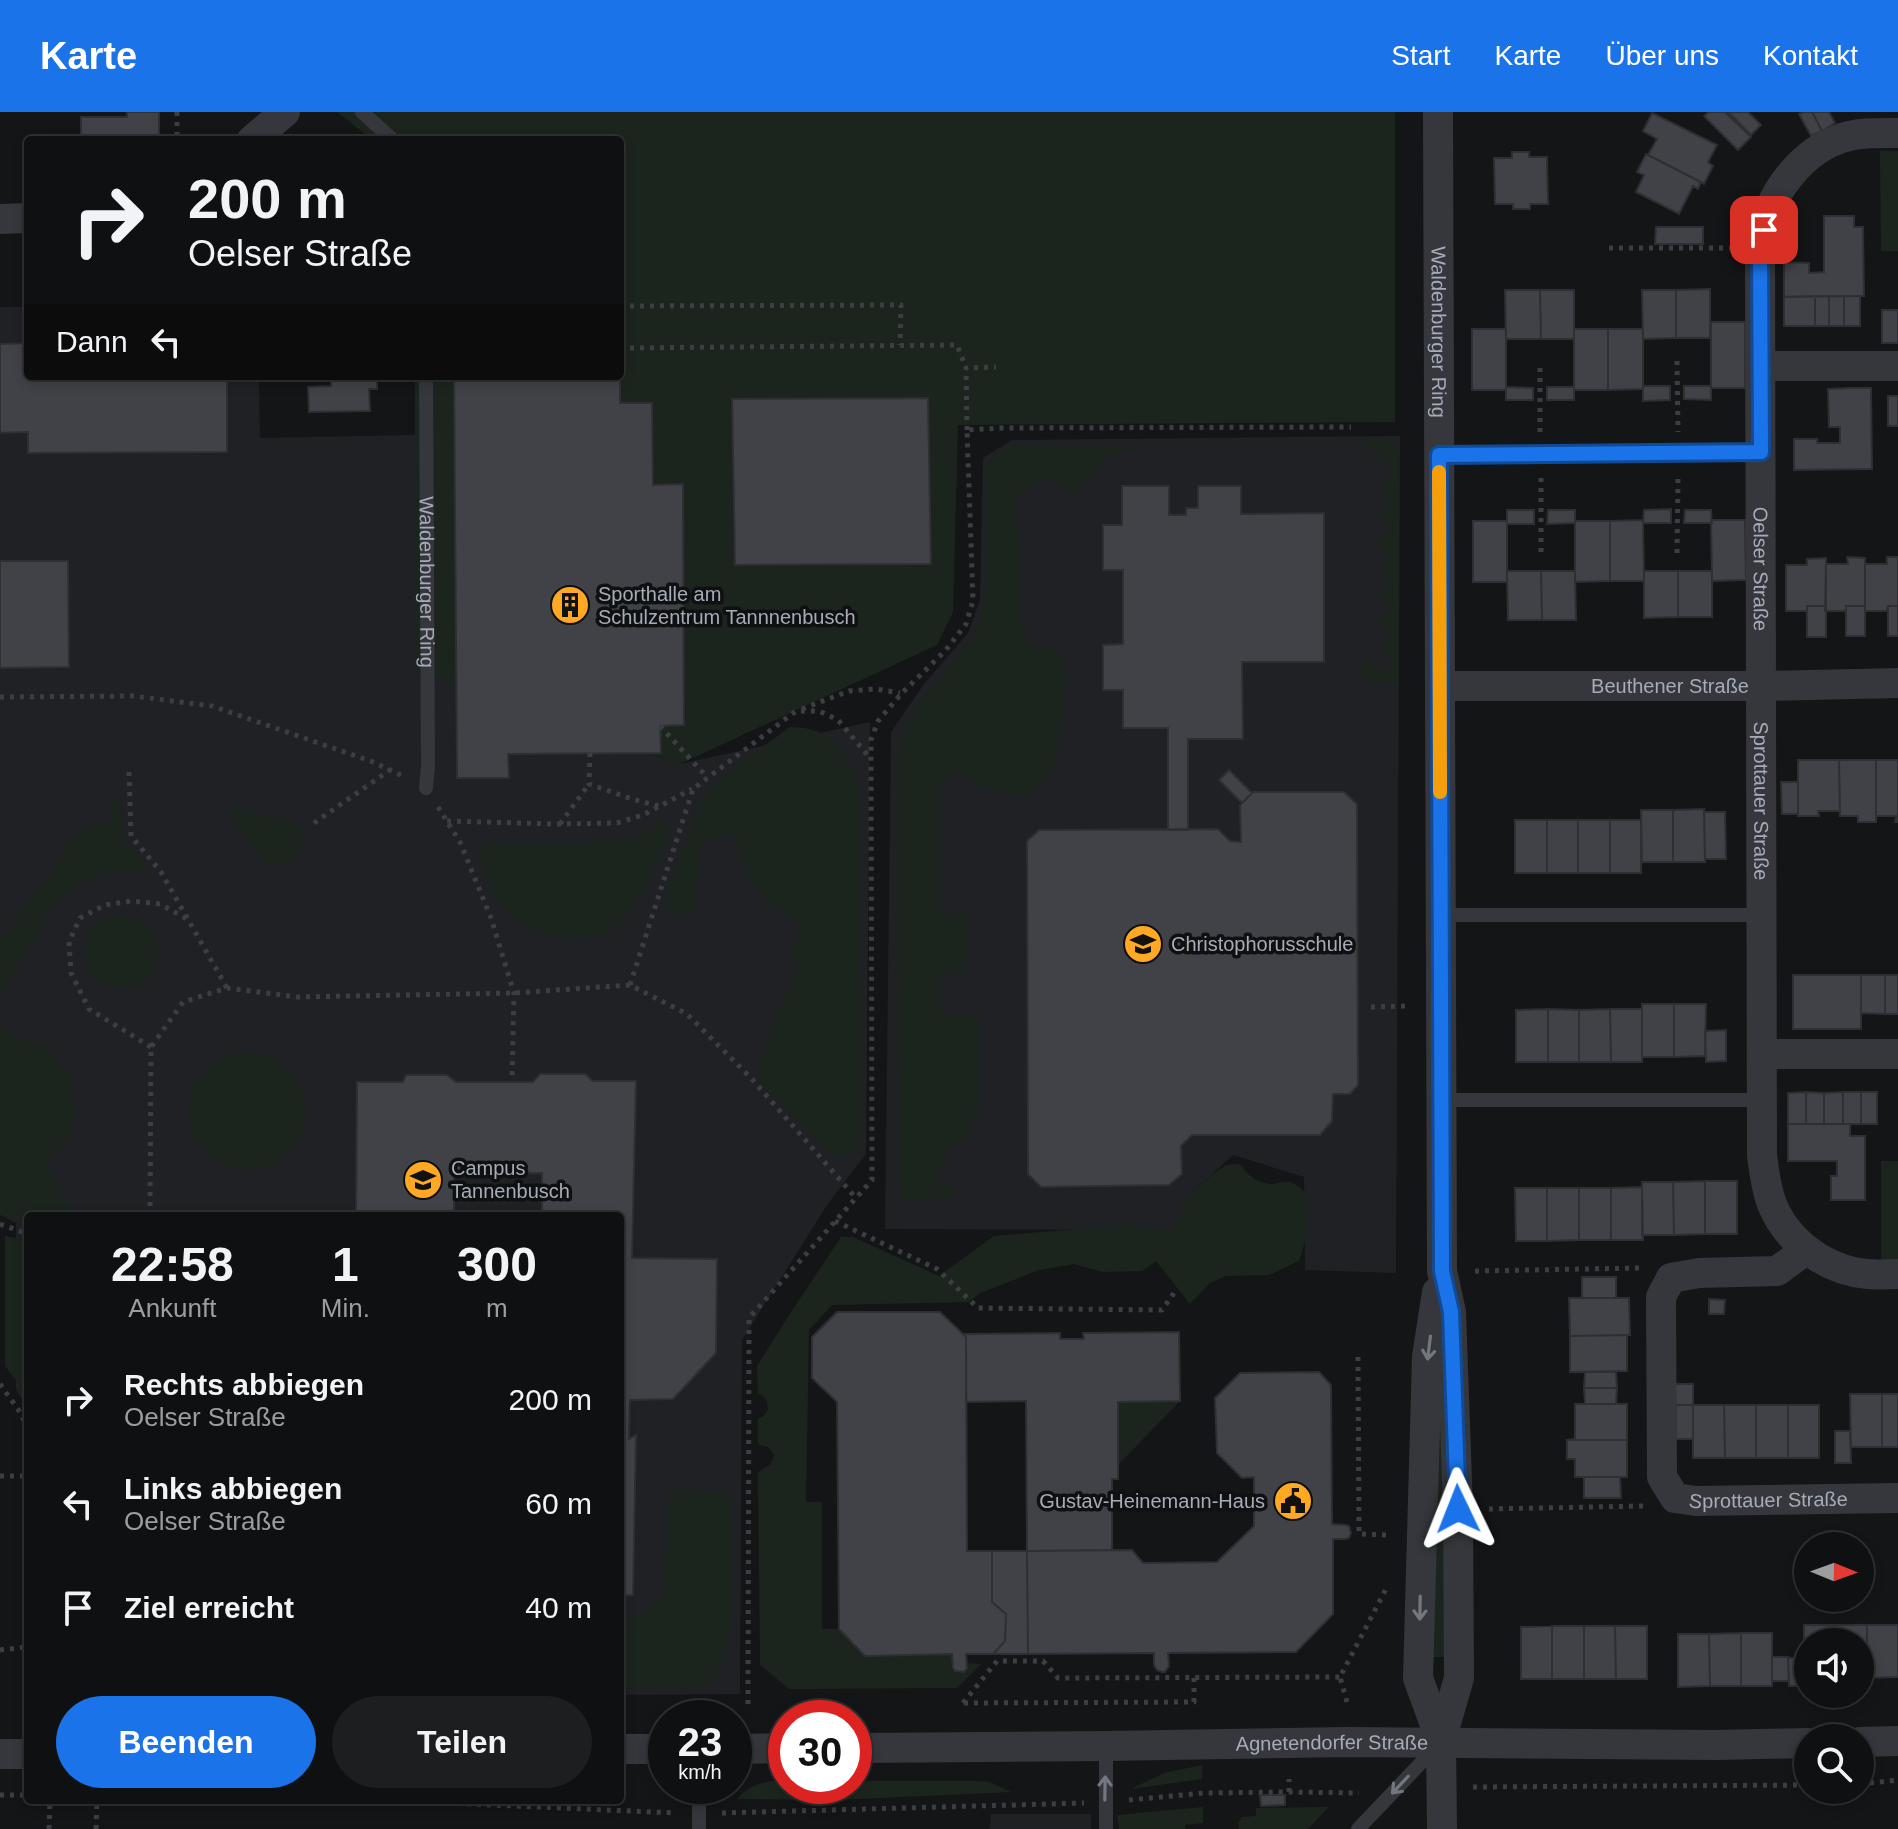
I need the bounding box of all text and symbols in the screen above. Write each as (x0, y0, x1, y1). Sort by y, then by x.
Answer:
text: Karte (40, 35, 137, 77)
text: Start (1391, 40, 1450, 71)
text: Karte (1494, 40, 1561, 71)
text: Über uns (1605, 40, 1719, 71)
text: Kontakt (1763, 40, 1858, 71)
text: 200 m (188, 167, 347, 230)
icon: right (56, 168, 160, 272)
pin (1730, 196, 1798, 264)
icon: arrive (1742, 208, 1786, 252)
text: Oelser Straße (188, 233, 412, 274)
street label: Waldenburger Ring (1427, 246, 1450, 418)
icon: left (144, 320, 188, 364)
text: Dann (56, 325, 128, 358)
street label: Waldenburger Ring (416, 496, 438, 668)
street label: Oelser Straße (1750, 507, 1772, 631)
place label: Sporthalle am Schulzentrum Tannnenbusch (598, 583, 856, 628)
building icon: Sporthalle am Schulzentrum Tannnenbusch (549, 584, 591, 626)
street label: Beuthener Straße (1591, 675, 1749, 697)
street label: Sprottauer Straße (1750, 721, 1772, 881)
school or university icon: Christophorusschule (1122, 923, 1164, 965)
place label: Christophorusschule (1171, 933, 1353, 955)
place label: Campus Tannenbusch (451, 1157, 570, 1202)
school or university icon: Campus Tannenbusch (402, 1159, 444, 1201)
text: 22:58 (111, 1238, 234, 1291)
text: 1 (332, 1238, 359, 1291)
text: 300 (457, 1238, 537, 1291)
text: Ankunft (128, 1293, 216, 1323)
text: Min. (321, 1293, 370, 1323)
text: m (486, 1293, 508, 1323)
one-way arrow (1421, 1334, 1436, 1361)
text: Rechts abbiegen (124, 1368, 364, 1401)
icon: right (56, 1378, 100, 1422)
text: 200 m (509, 1383, 592, 1416)
text: Oelser Straße (124, 1402, 286, 1432)
position arrow (1416, 1467, 1500, 1551)
text: Links abbiegen (124, 1472, 342, 1505)
public building icon: Gustav-Heinemann-Haus (1272, 1480, 1314, 1522)
icon: left (56, 1482, 100, 1526)
text: 60 m (525, 1487, 592, 1520)
street label: Sprottauer Straße (1687, 1488, 1848, 1513)
place label: Gustav-Heinemann-Haus (1039, 1490, 1265, 1512)
text: Oelser Straße (124, 1506, 286, 1536)
north arrow (1794, 1532, 1874, 1612)
map controls (1794, 1532, 1874, 1804)
icon: arrive (56, 1586, 100, 1630)
text: Ziel erreicht (124, 1591, 294, 1624)
text: 40 m (525, 1591, 592, 1624)
one-way arrow (1412, 1594, 1427, 1621)
button: sound (1794, 1628, 1874, 1708)
button: Beenden (56, 1696, 316, 1788)
button: Teilen (332, 1696, 592, 1788)
speed limit sign: 30 (768, 1700, 872, 1804)
text: 23 (678, 1720, 722, 1764)
button: search (1794, 1724, 1874, 1804)
street label: Agnetendorfer Straße (1236, 1731, 1428, 1755)
text: km/h (678, 1761, 722, 1783)
one-way arrow (1097, 1775, 1113, 1802)
one-way arrow (1391, 1775, 1410, 1795)

